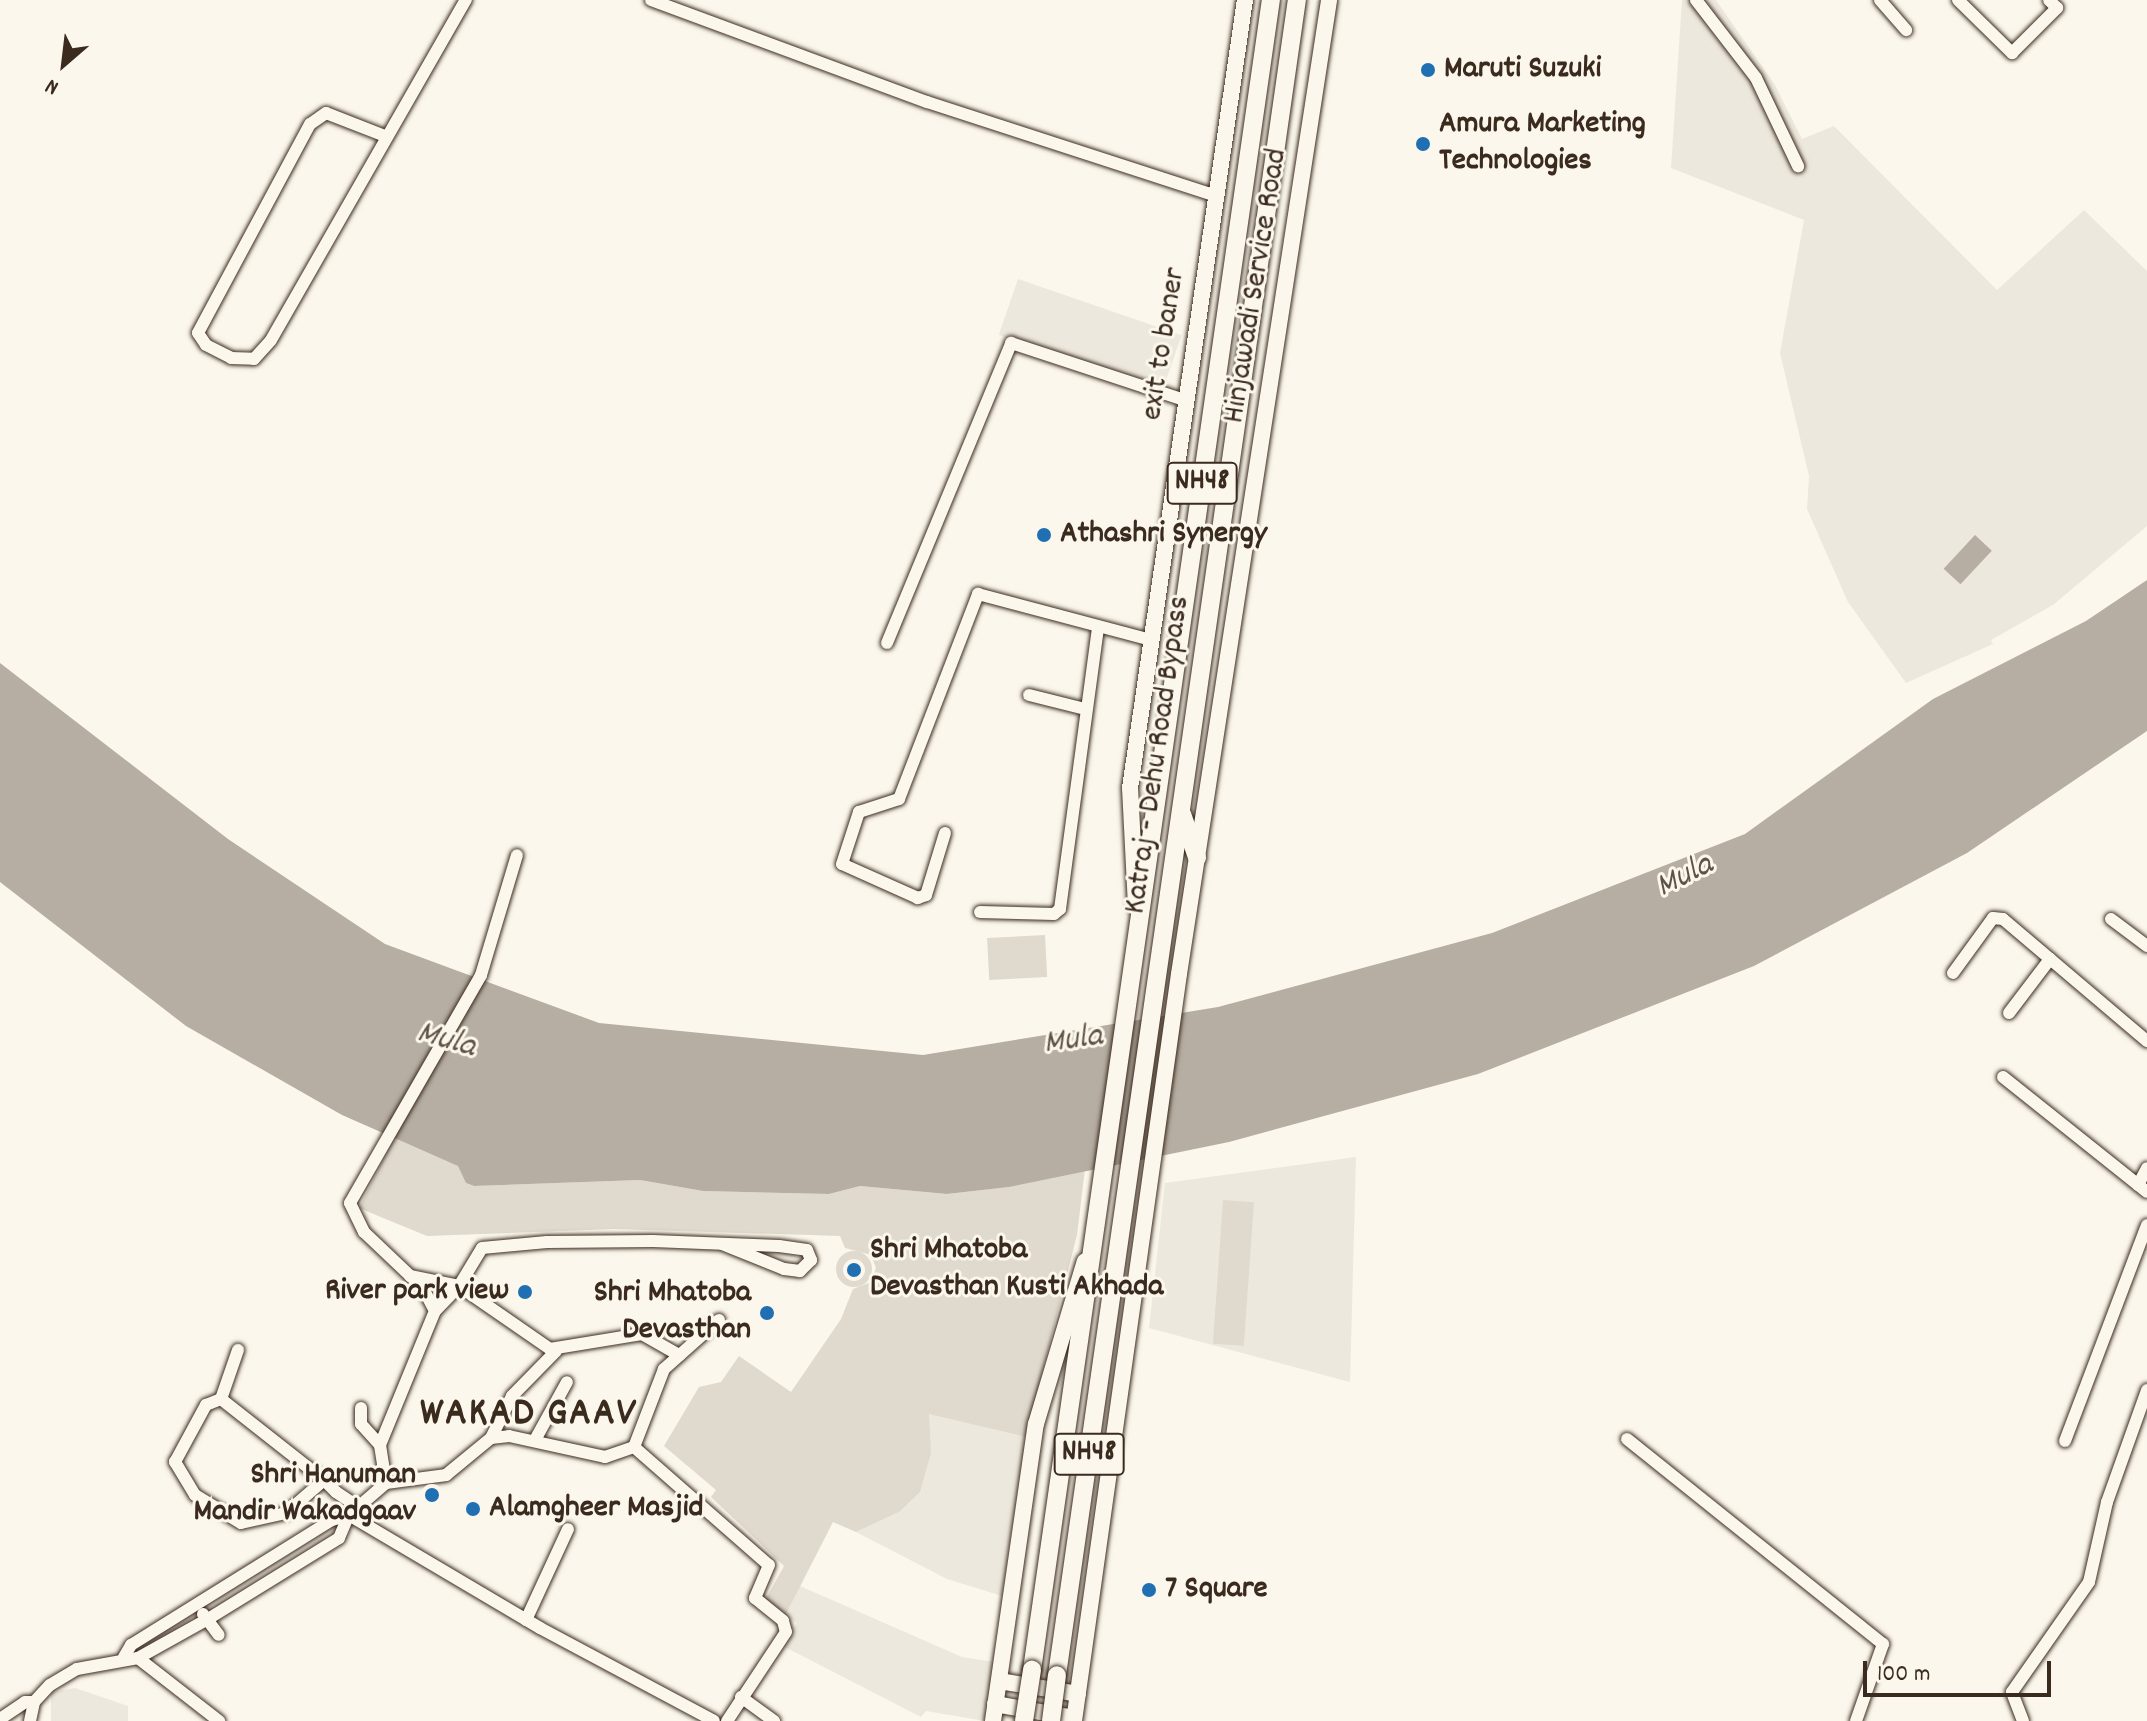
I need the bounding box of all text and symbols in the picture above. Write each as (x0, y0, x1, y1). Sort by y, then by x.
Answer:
north arrow (24, 24, 104, 104)
place label: Maruti Suzuki (1444, 51, 1601, 89)
marker: Maruti Suzuki (1419, 61, 1437, 79)
text: N (40, 69, 65, 102)
place label: Amura Marketing Technologies (1439, 107, 1646, 182)
marker: Amura Marketing Technologies (1414, 135, 1432, 153)
street label: Hinjawadi Service Road (1216, 146, 1298, 426)
street label: exit to baner (1134, 265, 1196, 423)
road number: NH48 (1166, 457, 1238, 509)
place label: Athashri Synergy (1060, 516, 1267, 554)
marker: Athashri Synergy (1035, 526, 1053, 544)
street label: Katraj - Dehu Road Bypass (1118, 593, 1200, 917)
water label: Mula (1650, 846, 1720, 908)
water label: Mula (412, 1013, 480, 1069)
water label: Mula (1041, 1017, 1105, 1065)
place label: Shri Mhatoba Devasthan Kusti Akhada (870, 1233, 1163, 1308)
marker: Shri Mhatoba Devasthan Kusti Akhada (845, 1261, 863, 1279)
place label: River park view (325, 1273, 509, 1311)
place label: Shri Mhatoba Devasthan (594, 1276, 751, 1351)
marker: River park view (516, 1283, 534, 1301)
marker: Shri Mhatoba Devasthan (758, 1304, 776, 1322)
district label: WAKAD GAAV (420, 1392, 638, 1440)
road number: NH48 (1053, 1428, 1125, 1480)
place label: Shri Hanuman Mandir Wakadgaav (194, 1458, 416, 1533)
marker: Shri Hanuman Mandir Wakadgaav (423, 1486, 441, 1504)
place label: Alamgheer Masjid (489, 1490, 704, 1528)
marker: Alamgheer Masjid (464, 1500, 482, 1518)
place label: 7 Square (1165, 1571, 1268, 1609)
marker: 7 Square (1140, 1581, 1158, 1599)
scale bar (1867, 1645, 2055, 1695)
text: 100 m (1877, 1658, 1930, 1692)

